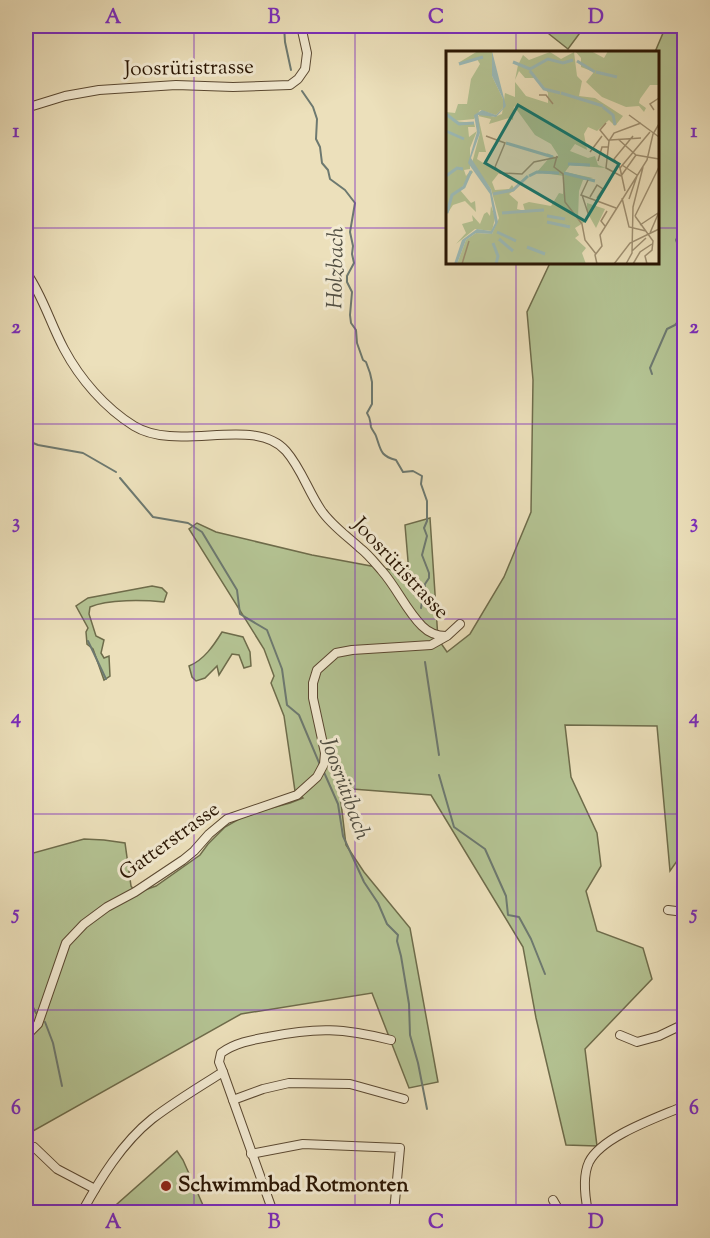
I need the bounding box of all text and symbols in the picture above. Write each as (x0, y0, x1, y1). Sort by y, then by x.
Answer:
text: A (105, 4, 122, 33)
text: B (268, 4, 281, 33)
text: C (428, 4, 444, 33)
text: D (588, 4, 604, 33)
inset map (446, 51, 659, 264)
street label: Joosrütistrasse (123, 53, 254, 85)
text: 1 (13, 118, 20, 147)
text: 1 (691, 118, 698, 147)
water label: Holzbach (320, 226, 354, 309)
text: 2 (11, 314, 21, 343)
text: 2 (689, 314, 699, 343)
text: 3 (12, 509, 20, 538)
text: 3 (690, 509, 698, 538)
street label: Joosrütistrasse (344, 511, 455, 627)
text: 4 (10, 704, 21, 733)
text: 4 (688, 704, 699, 733)
water label: Joosrütibach (310, 732, 377, 845)
street label: Gatterstrasse (113, 795, 227, 889)
text: 5 (11, 900, 20, 929)
text: 5 (689, 900, 698, 929)
text: 6 (11, 1095, 21, 1124)
text: 6 (689, 1095, 699, 1124)
place label: Schwimmbad Rotmonten (178, 1171, 409, 1201)
marker: Schwimmbad Rotmonten (159, 1179, 173, 1193)
text: A (105, 1209, 122, 1238)
text: B (268, 1209, 281, 1238)
text: C (428, 1209, 444, 1238)
text: D (588, 1209, 604, 1238)

